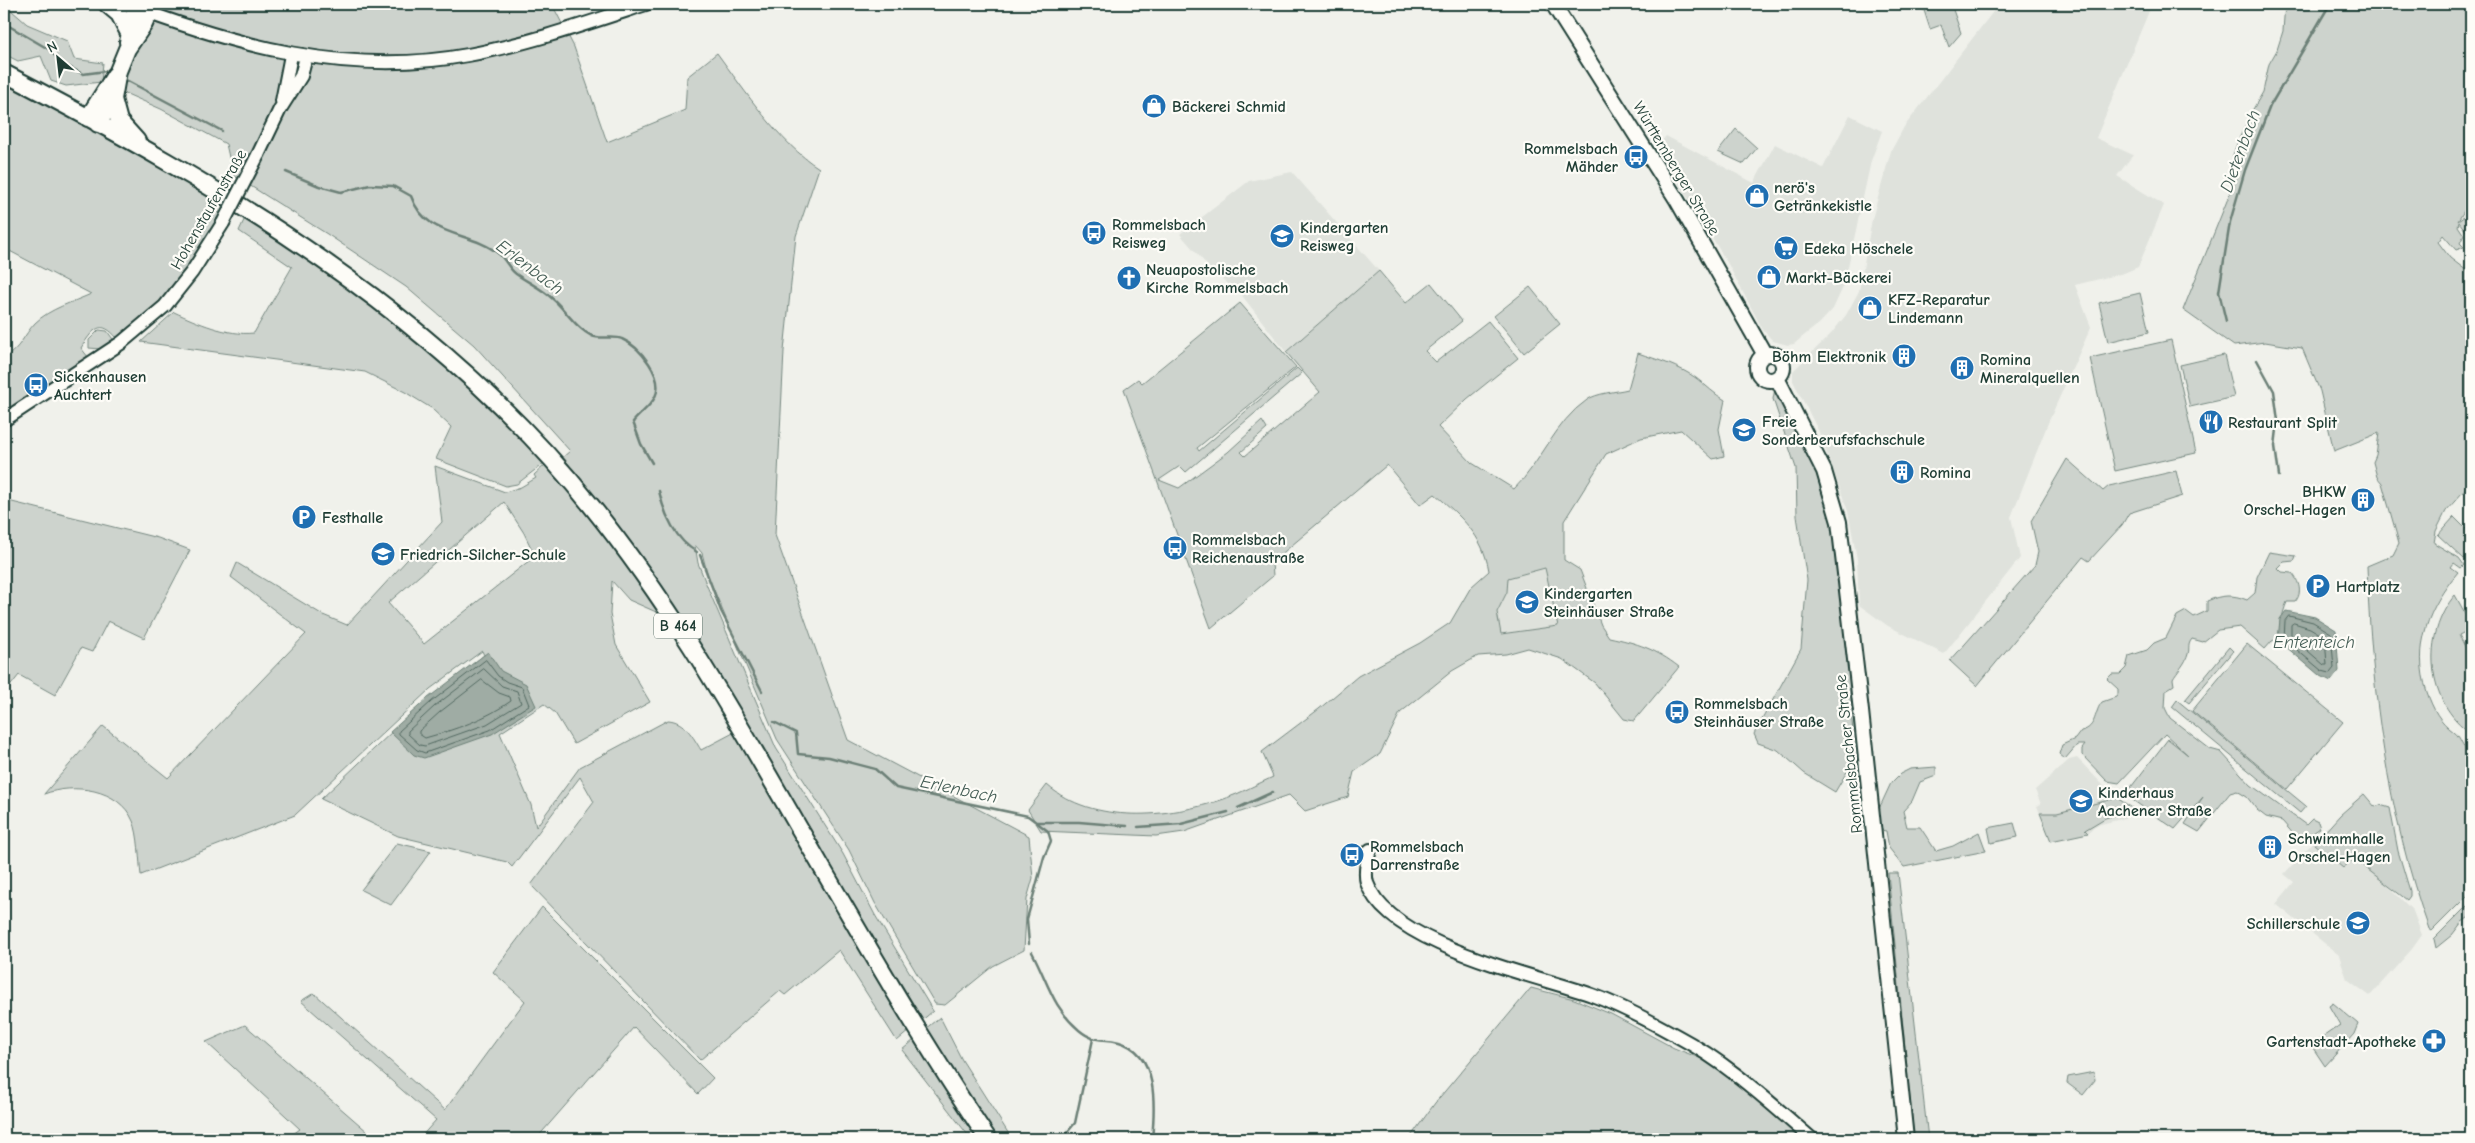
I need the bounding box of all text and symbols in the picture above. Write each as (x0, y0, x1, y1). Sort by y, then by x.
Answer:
north arrow (32, 32, 82, 82)
text: N (44, 37, 60, 57)
shop icon: Bäckerei Schmid (1141, 93, 1167, 119)
place label: Bäckerei Schmid (1172, 98, 1286, 116)
street label: Württemberger Straße (1629, 98, 1723, 239)
water label: Dietenbach (2216, 107, 2265, 195)
place label: Rommelsbach Mähder (1524, 140, 1619, 176)
bus stop icon: Rommelsbach Mähder (1623, 144, 1649, 170)
street label: Hohenstaufenstraße (167, 146, 251, 273)
place label: nerö's Getränkekistle (1774, 179, 1872, 215)
shop icon: nerö's Getränkekistle (1744, 183, 1770, 209)
place label: Rommelsbach Reisweg (1112, 216, 1206, 252)
place label: Kindergarten Reisweg (1300, 219, 1389, 255)
bus stop icon: Rommelsbach Reisweg (1081, 220, 1107, 246)
school or university icon: Kindergarten Reisweg (1269, 223, 1295, 249)
water label: Erlenbach (492, 235, 567, 299)
supermarket icon: Edeka Höschele (1773, 235, 1799, 261)
place label: Edeka Höschele (1804, 240, 1913, 258)
place label: Neuapostolische Kirche Rommelsbach (1146, 261, 1288, 297)
shop icon: Markt-Bäckerei (1756, 264, 1782, 290)
church icon: Neuapostolische Kirche Rommelsbach (1116, 265, 1142, 291)
place label: Markt-Bäckerei (1786, 269, 1892, 287)
place label: KFZ-Reparatur Lindemann (1888, 291, 1990, 327)
shop icon: KFZ-Reparatur Lindemann (1857, 295, 1883, 321)
building icon: Böhm Elektronik (1891, 343, 1917, 369)
place label: Böhm Elektronik (1772, 348, 1886, 366)
place label: Romina Mineralquellen (1980, 351, 2080, 387)
building icon: Romina Mineralquellen (1949, 355, 1975, 381)
place label: Sickenhausen Auchtert (54, 368, 146, 404)
bus stop icon: Sickenhausen Auchtert (23, 372, 49, 398)
restaurant icon: Restaurant Split (2198, 409, 2224, 435)
place label: Freie Sonderberufsfachschule (1762, 413, 1925, 449)
place label: Restaurant Split (2228, 414, 2338, 432)
school or university icon: Freie Sonderberufsfachschule (1731, 417, 1757, 443)
building icon: Romina (1889, 459, 1915, 485)
place label: Romina (1920, 464, 1971, 482)
place label: BHKW Orschel-Hagen (2244, 483, 2346, 519)
building icon: BHKW Orschel-Hagen (2350, 487, 2376, 513)
parking icon: Festhalle (291, 504, 317, 530)
place label: Festhalle (322, 509, 383, 527)
place label: Rommelsbach Reichenaustraße (1192, 531, 1304, 567)
bus stop icon: Rommelsbach Reichenaustraße (1162, 535, 1188, 561)
school or university icon: Friedrich-Silcher-Schule (370, 541, 396, 567)
place label: Friedrich-Silcher-Schule (400, 546, 566, 564)
parking icon: Hartplatz (2305, 573, 2331, 599)
place label: Hartplatz (2336, 578, 2400, 596)
place label: Kindergarten Steinhäuser Straße (1544, 585, 1674, 621)
school or university icon: Kindergarten Steinhäuser Straße (1514, 589, 1540, 615)
road number: B 464 (654, 614, 702, 638)
water label: Ententeich (2273, 632, 2355, 653)
street label: Rommelsbacher Straße (1832, 674, 1866, 834)
place label: Rommelsbach Steinhäuser Straße (1694, 695, 1824, 731)
bus stop icon: Rommelsbach Steinhäuser Straße (1664, 699, 1690, 725)
water label: Erlenbach (918, 771, 999, 808)
place label: Kinderhaus Aachener Straße (2098, 784, 2212, 820)
school or university icon: Kinderhaus Aachener Straße (2068, 788, 2094, 814)
place label: Schwimmhalle Orschel-Hagen (2288, 830, 2390, 866)
building icon: Schwimmhalle Orschel-Hagen (2257, 834, 2283, 860)
place label: Rommelsbach Darrenstraße (1370, 838, 1464, 874)
bus stop icon: Rommelsbach Darrenstraße (1339, 842, 1365, 868)
school or university icon: Schillerschule (2345, 910, 2371, 936)
place label: Schillerschule (2247, 915, 2340, 933)
pharmacy icon: Gartenstadt-Apotheke (2421, 1028, 2447, 1054)
place label: Gartenstadt-Apotheke (2266, 1033, 2416, 1051)

